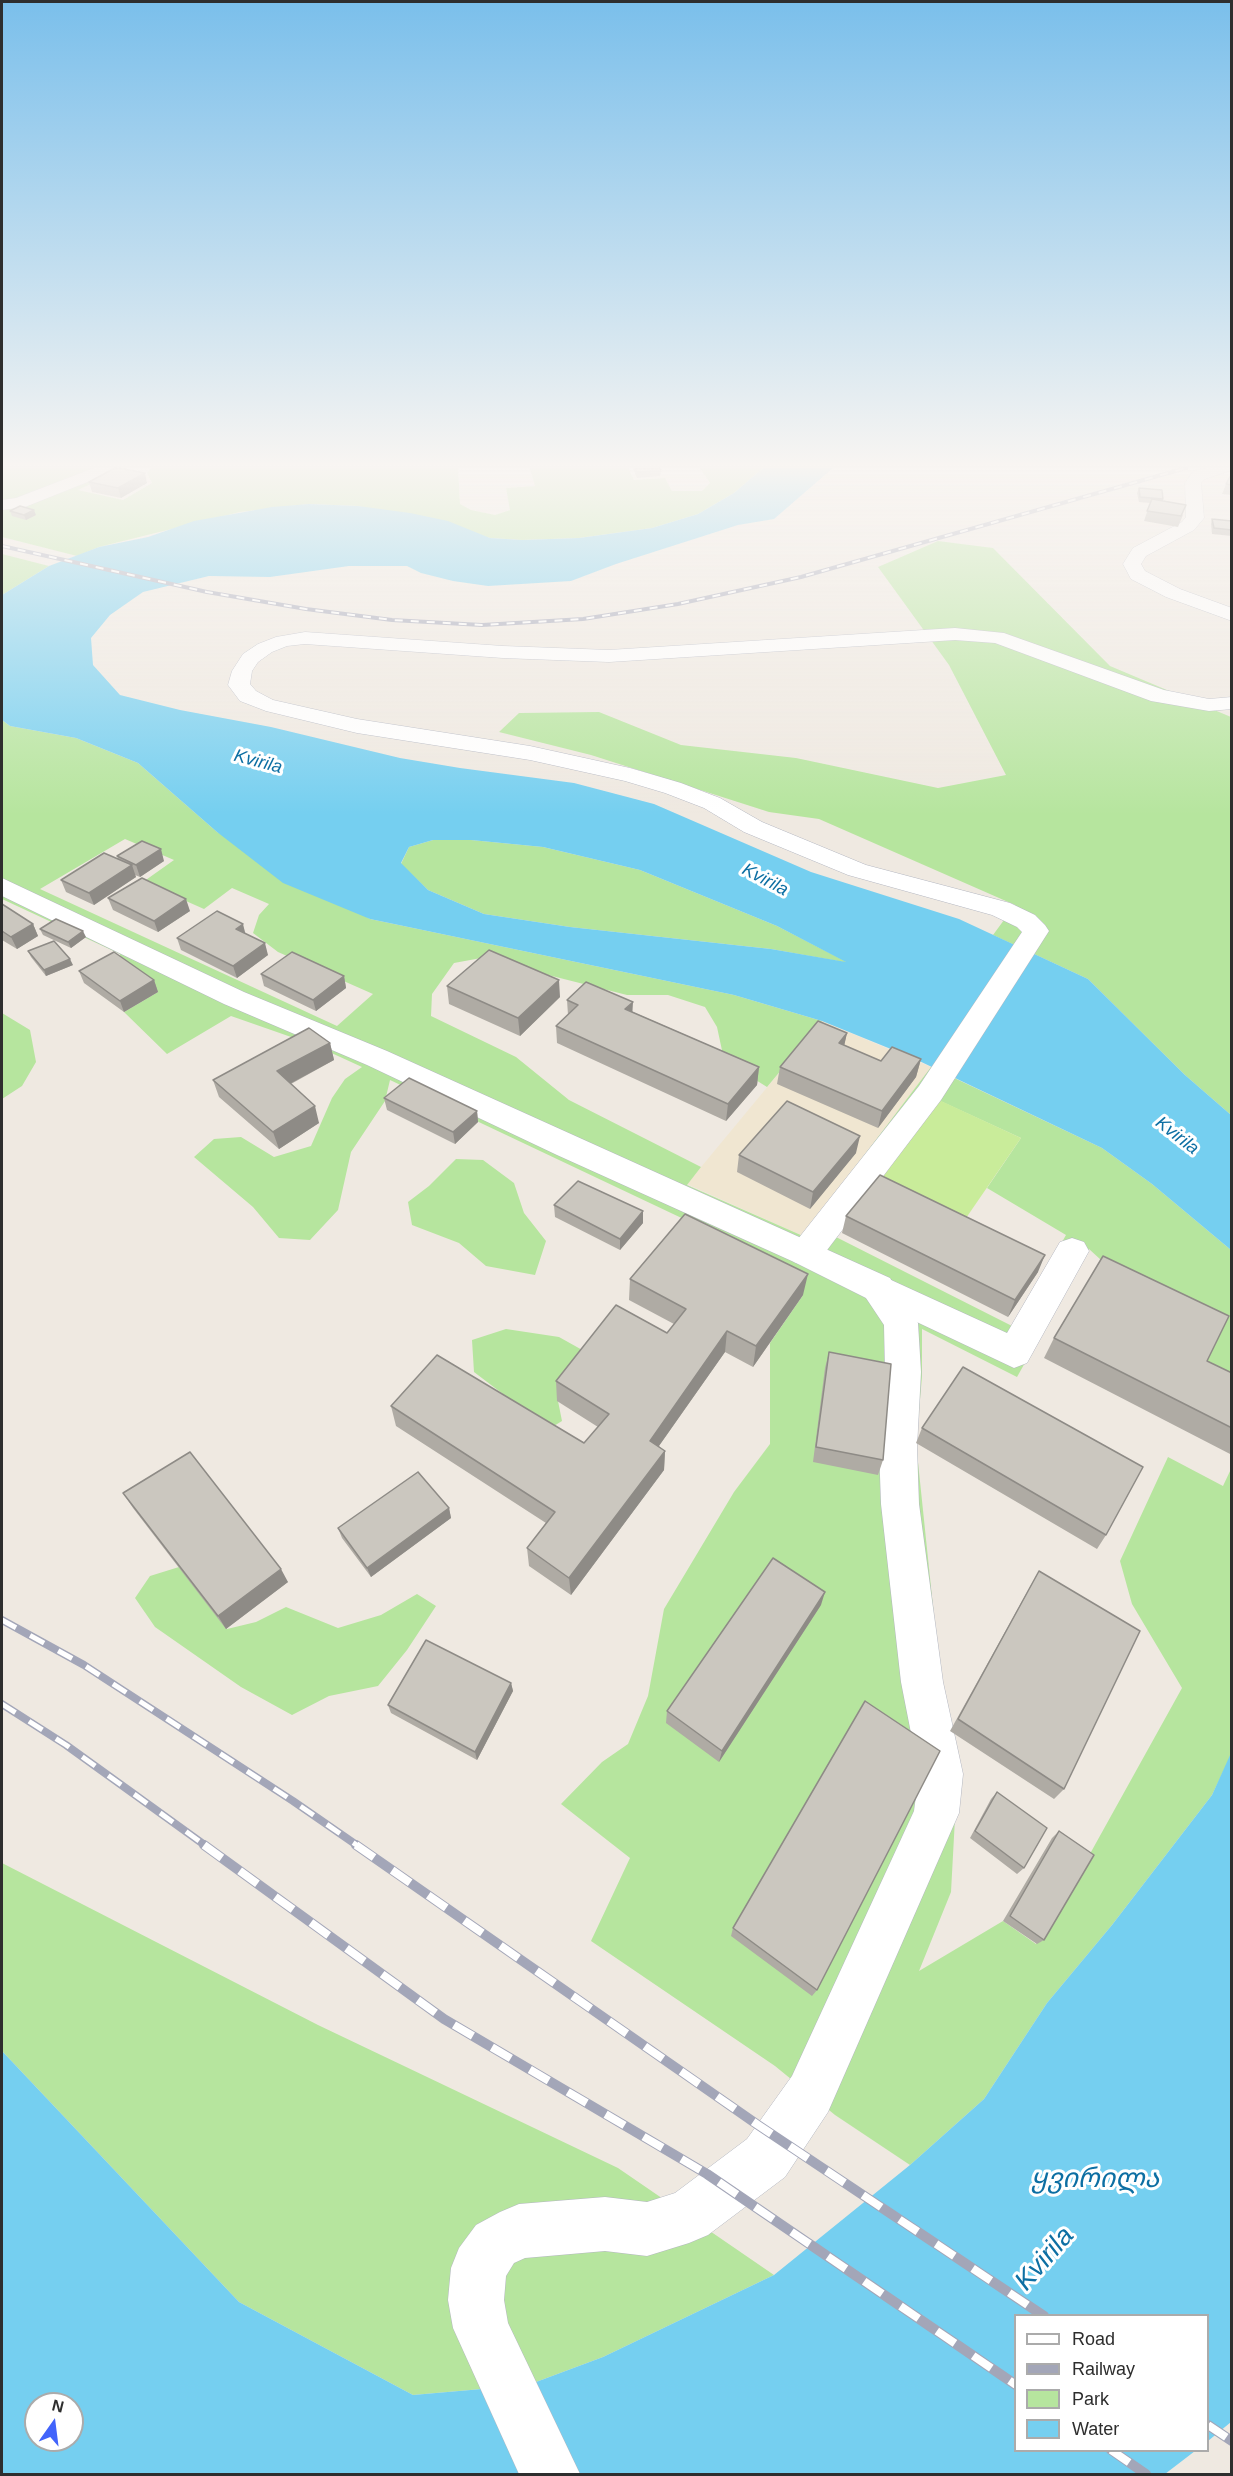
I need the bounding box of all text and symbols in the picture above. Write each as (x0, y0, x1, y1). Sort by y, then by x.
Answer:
water label: Kvirila (232, 745, 284, 779)
water label: Kvirila (738, 859, 792, 901)
water label: Kvirila (1151, 1112, 1203, 1160)
water label: ყვირილა (1031, 2163, 1159, 2195)
water label: Kvirila (1009, 2221, 1081, 2297)
legend (1014, 2314, 1209, 2452)
text: Road (1072, 2329, 1115, 2349)
text: Railway (1072, 2359, 1135, 2379)
text: Park (1072, 2389, 1109, 2409)
north arrow (24, 2392, 84, 2452)
text: N (50, 2396, 66, 2416)
text: Water (1072, 2419, 1119, 2439)

